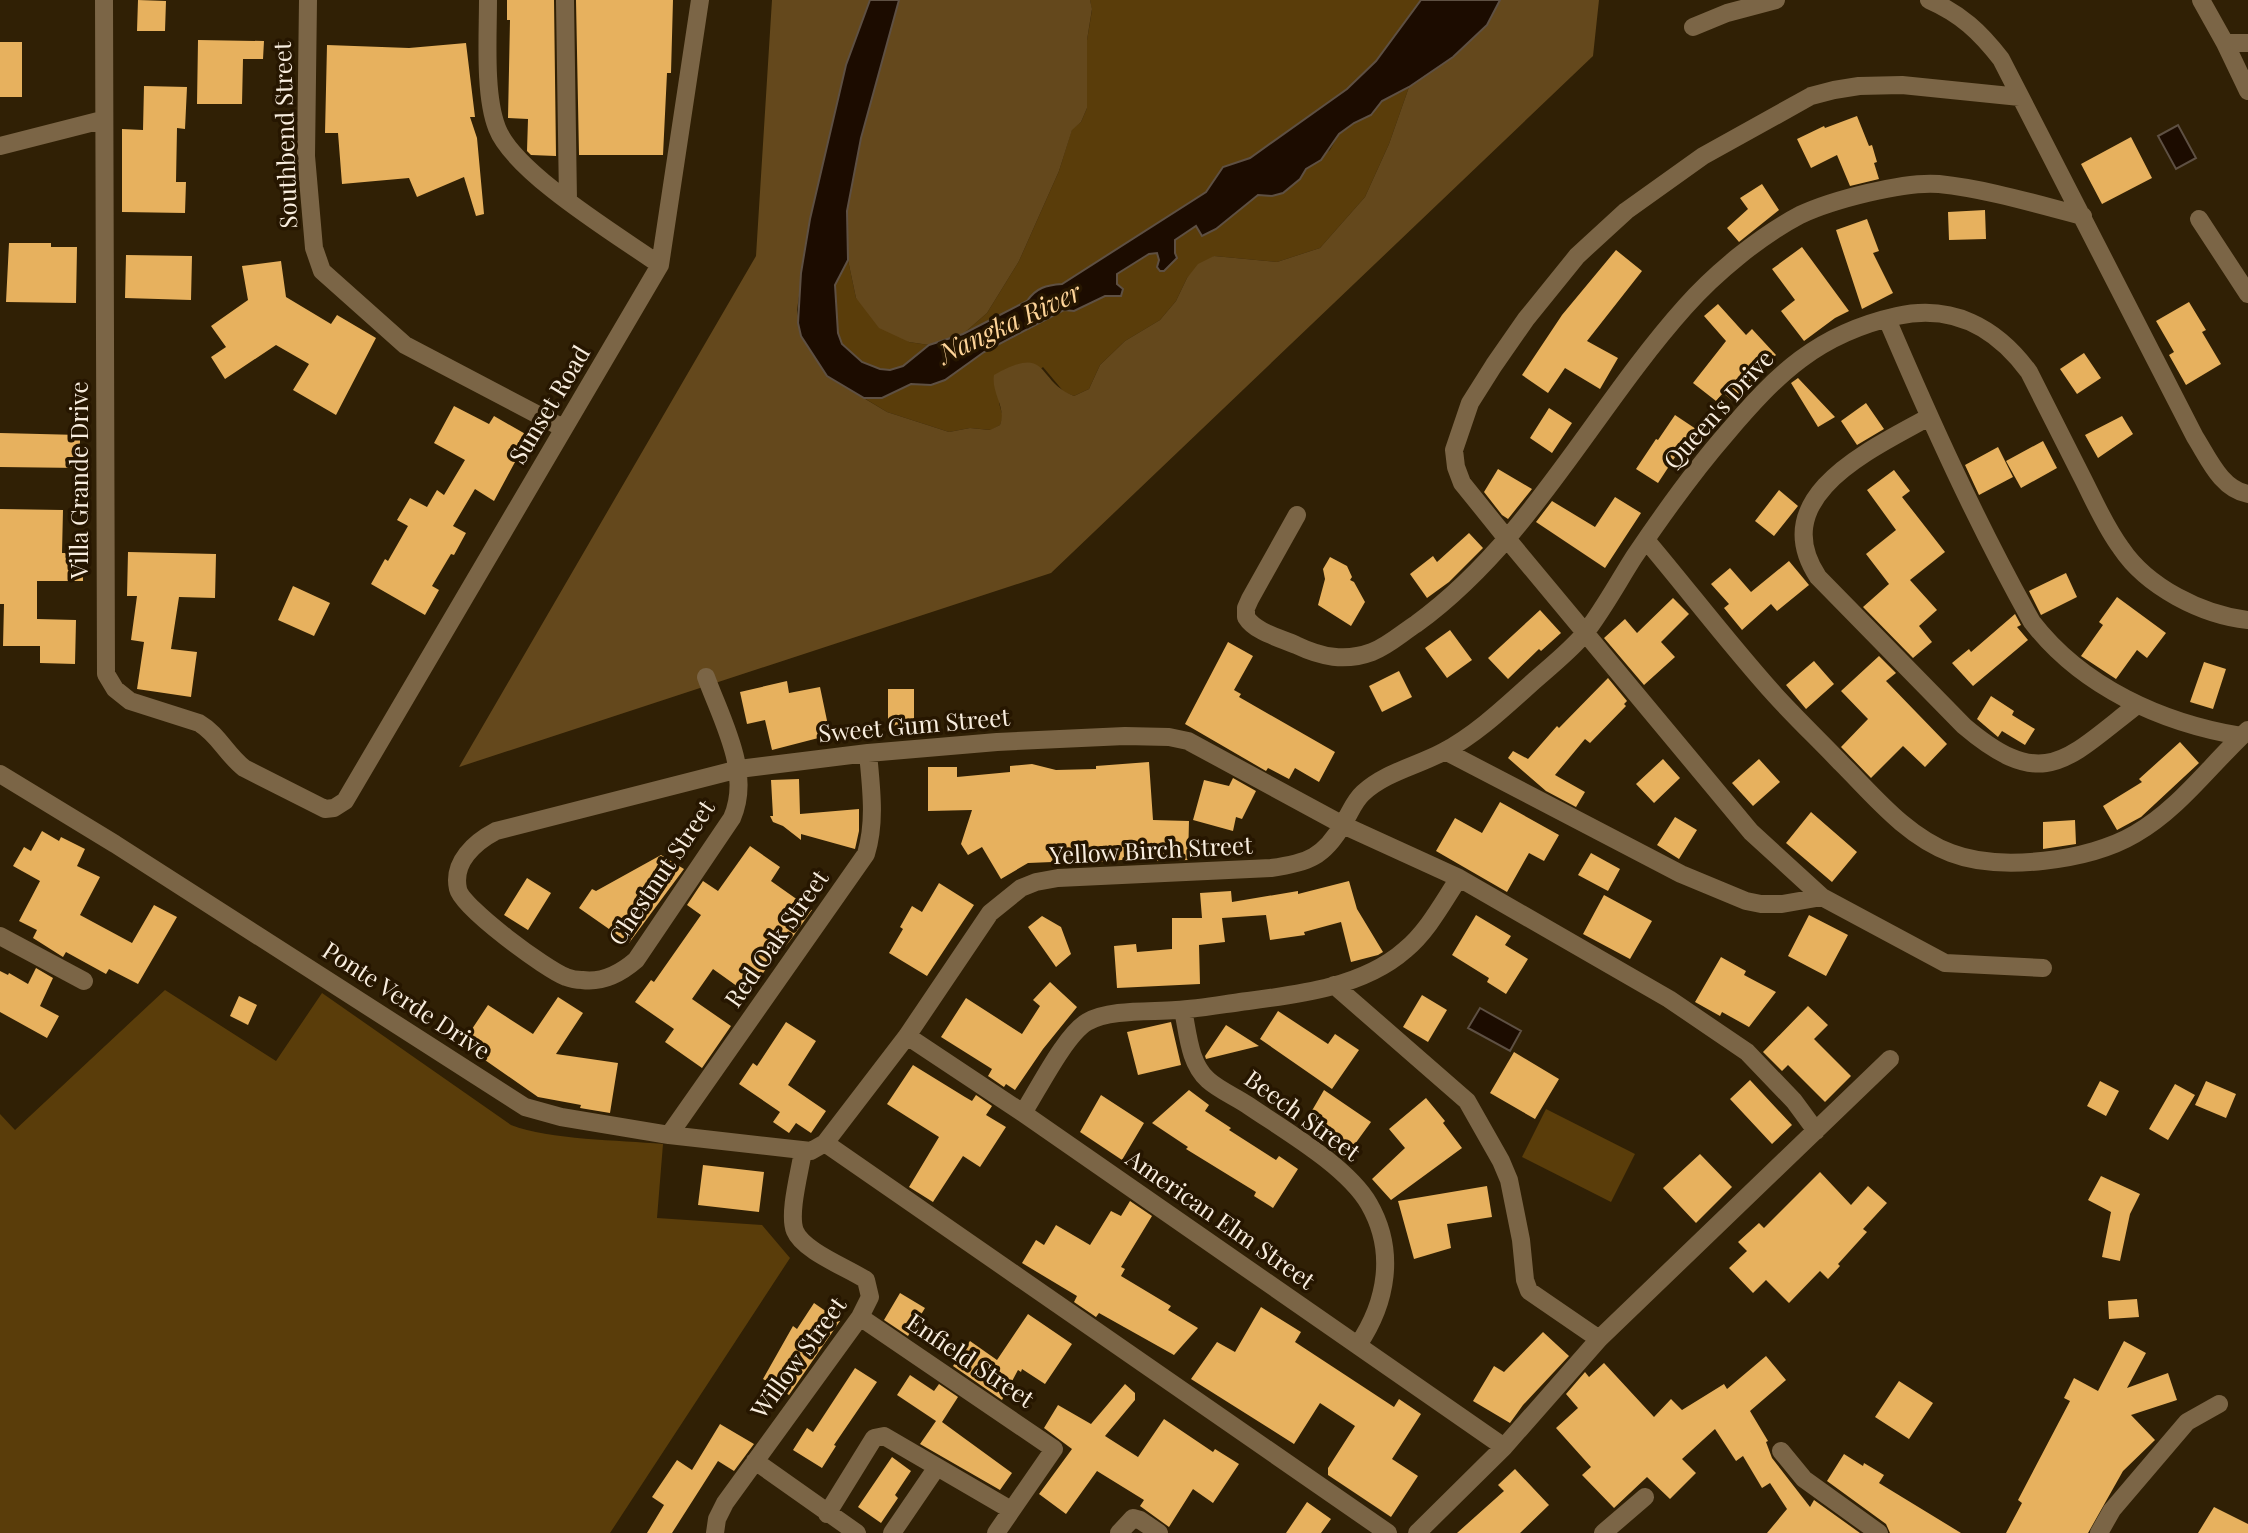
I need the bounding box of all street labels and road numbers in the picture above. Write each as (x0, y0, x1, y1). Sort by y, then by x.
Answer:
street label: Southbend Street (265, 41, 303, 229)
street label: Sunset Road (500, 339, 596, 469)
street label: Queen's Drive (1656, 342, 1780, 475)
street label: Villa Grande Drive (62, 381, 94, 580)
street label: Sweet Gum Street (817, 700, 1011, 748)
street label: Chestnut Street (600, 793, 721, 951)
street label: Yellow Birch Street (1048, 828, 1254, 870)
street label: Red Oak Street (716, 862, 835, 1013)
street label: Ponte Verde Drive (317, 933, 497, 1066)
street label: Beech Street (1239, 1062, 1368, 1167)
street label: American Elm Street (1120, 1141, 1322, 1296)
street label: Willow Street (742, 1289, 853, 1425)
street label: Enfield Street (901, 1305, 1041, 1414)

